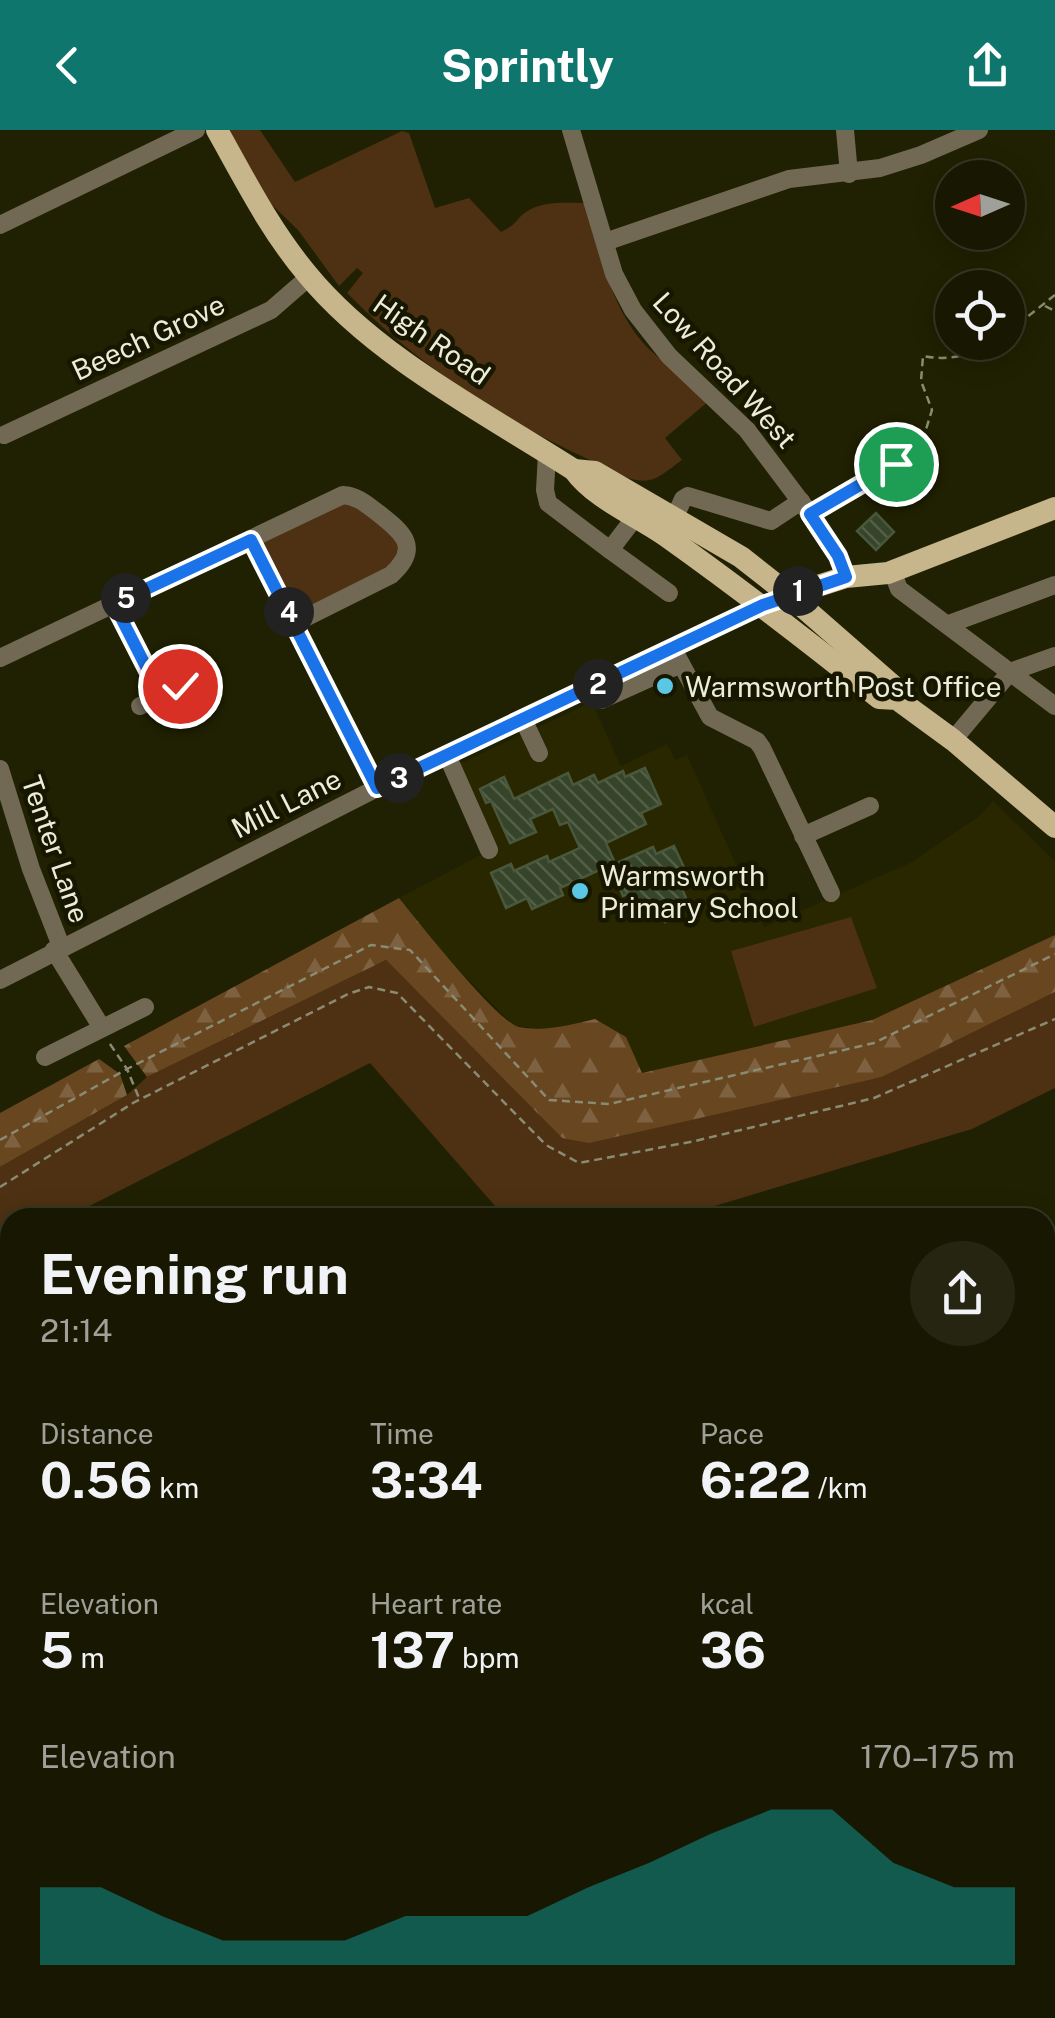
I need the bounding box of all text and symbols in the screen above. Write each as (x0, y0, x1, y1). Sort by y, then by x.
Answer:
icon: back (40, 38, 95, 93)
icon: share (960, 38, 1015, 93)
text: Sprintly (441, 39, 614, 92)
north arrow (935, 160, 1025, 250)
map controls (935, 160, 1025, 360)
button: locate (935, 270, 1025, 360)
street label: Low Road West (646, 285, 804, 455)
street label: Beech Grove (66, 287, 230, 387)
street label: High Road (367, 287, 497, 391)
pin (854, 422, 939, 507)
icon: arrive (869, 437, 924, 492)
pin: 1 (773, 566, 823, 616)
pin: 5 (101, 573, 151, 623)
text: 1 (792, 574, 804, 607)
text: 5 (117, 581, 135, 614)
pin: 4 (264, 587, 314, 637)
text: 4 (280, 595, 298, 628)
pin (138, 644, 223, 729)
icon: check (153, 659, 208, 714)
pin: 2 (573, 659, 623, 709)
text: 2 (589, 667, 607, 700)
place label: Warmsworth Post Office (685, 670, 1002, 703)
marker: Warmsworth Post Office (654, 675, 676, 697)
pin: 3 (374, 753, 424, 803)
street label: Mill Lane (226, 761, 346, 845)
text: 3 (390, 761, 408, 794)
street label: Tenter Lane (15, 771, 97, 927)
place label: Warmsworth Primary School (600, 859, 799, 924)
marker: Warmsworth Primary School (569, 880, 591, 902)
button: share (910, 1241, 1015, 1346)
text: Evening run (40, 1242, 349, 1306)
text: 21:14 (40, 1312, 112, 1349)
text: Distance (40, 1417, 154, 1450)
text: Time (370, 1417, 434, 1450)
text: Pace (700, 1417, 764, 1450)
text: 0.56 (40, 1450, 152, 1509)
text: 3:34 (370, 1450, 483, 1509)
text: 6:22 (700, 1450, 811, 1509)
text: km (152, 1471, 199, 1504)
text: /km (811, 1471, 868, 1504)
text: Elevation (40, 1587, 159, 1620)
text: Heart rate (370, 1587, 502, 1620)
text: kcal (700, 1587, 754, 1620)
text: 5 (40, 1620, 74, 1679)
text: 137 (370, 1620, 455, 1679)
text: 36 (700, 1620, 766, 1679)
text: m (74, 1641, 105, 1674)
text: bpm (455, 1641, 520, 1674)
text: Elevation (40, 1738, 176, 1775)
text: 170–175 m (860, 1738, 1015, 1775)

